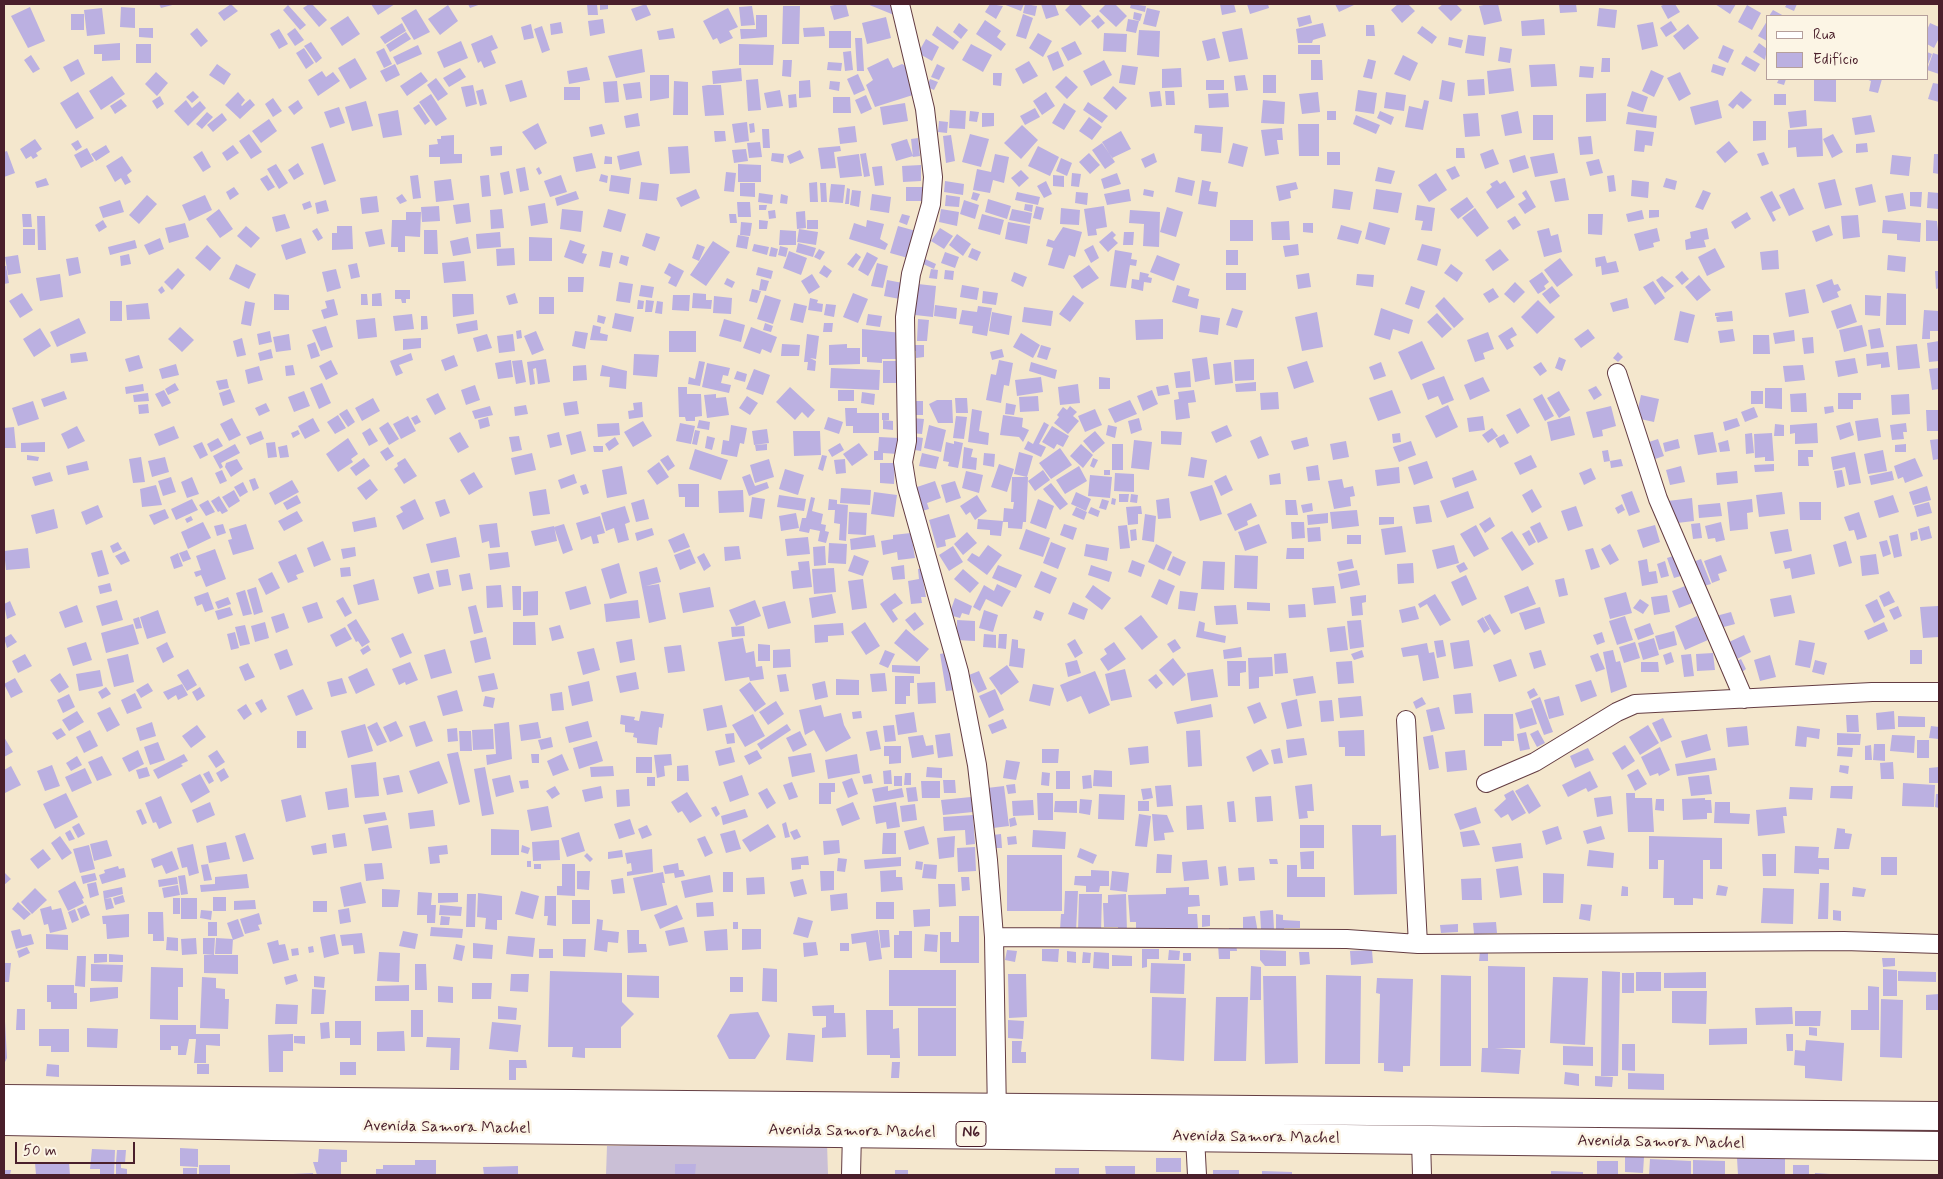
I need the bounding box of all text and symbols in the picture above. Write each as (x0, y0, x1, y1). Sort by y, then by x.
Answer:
legend (1766, 15, 1928, 80)
text: Rua (1813, 25, 1836, 45)
text: Edifício (1813, 50, 1858, 70)
street label: Avenida Samora Machel (363, 1117, 531, 1139)
street label: Avenida Samora Machel (768, 1121, 936, 1143)
road number: N6 (956, 1122, 986, 1146)
street label: Avenida Samora Machel (1172, 1127, 1340, 1149)
scale bar (18, 1132, 138, 1164)
street label: Avenida Samora Machel (1577, 1132, 1745, 1154)
text: 50 m (23, 1141, 57, 1161)

